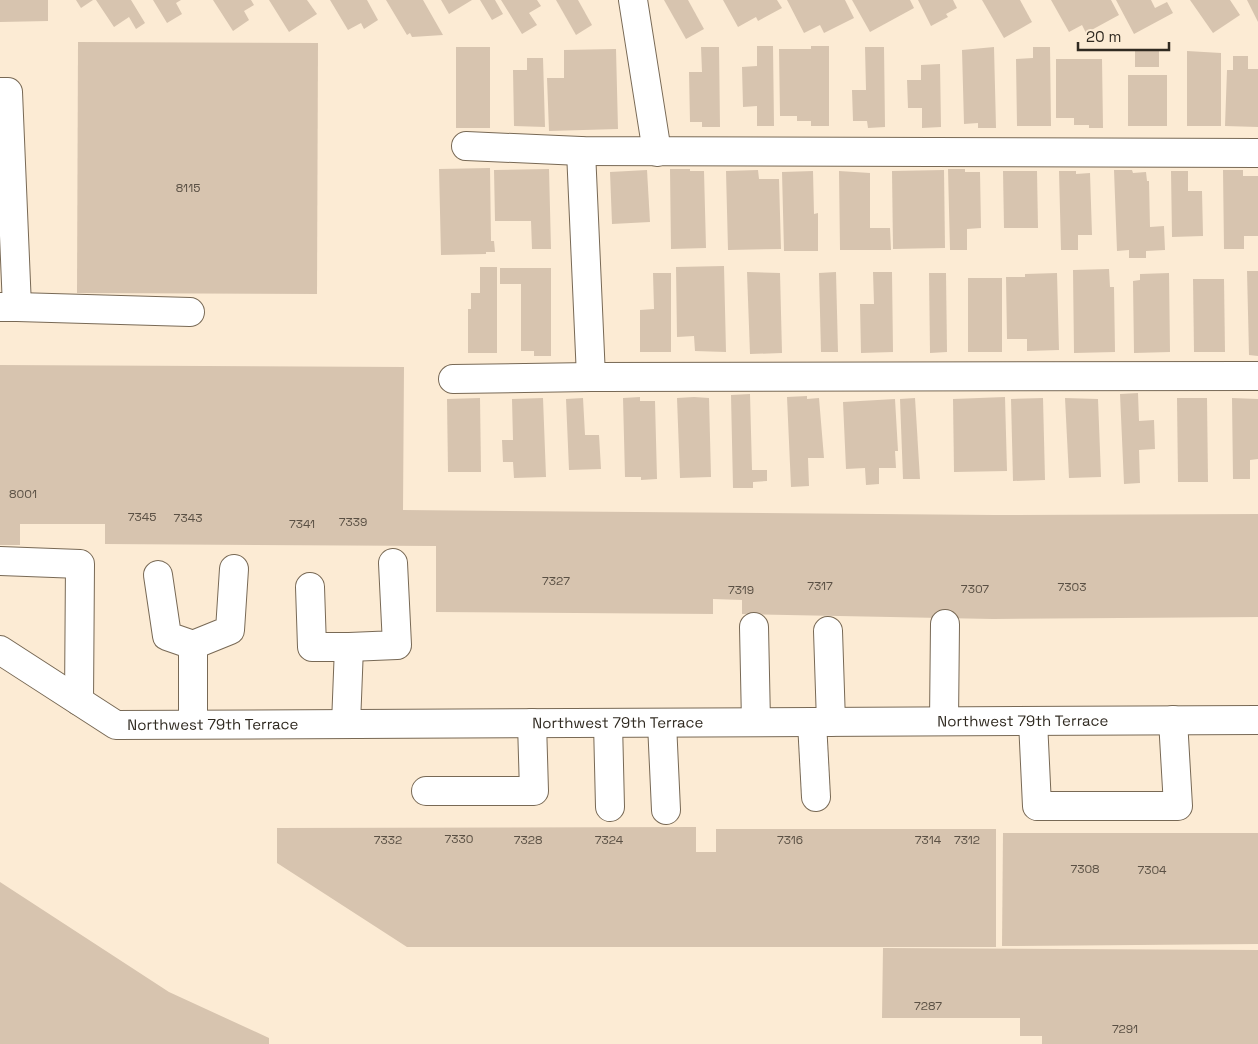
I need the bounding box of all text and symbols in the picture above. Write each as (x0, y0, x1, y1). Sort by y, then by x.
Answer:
scale bar (1078, 20, 1169, 52)
text: 20 m (1086, 27, 1121, 46)
house number: 8115 (176, 180, 200, 196)
house number: 8001 (9, 486, 37, 502)
house number: 7345 (128, 509, 156, 525)
house number: 7343 (174, 510, 202, 526)
house number: 7339 (339, 514, 367, 530)
house number: 7341 (289, 516, 315, 532)
house number: 7327 (542, 573, 570, 589)
house number: 7317 (807, 578, 833, 594)
house number: 7303 (1058, 579, 1086, 595)
house number: 7307 (961, 581, 989, 597)
house number: 7319 (728, 582, 754, 598)
street label: Northwest 79th Terrace (937, 711, 1109, 730)
street label: Northwest 79th Terrace (532, 712, 704, 732)
street label: Northwest 79th Terrace (127, 714, 299, 734)
house number: 7330 (445, 831, 473, 847)
house number: 7332 (374, 832, 402, 848)
house number: 7328 (514, 832, 542, 848)
house number: 7324 (595, 832, 624, 848)
house number: 7316 (777, 832, 803, 848)
house number: 7314 (915, 832, 942, 848)
house number: 7312 (954, 832, 980, 848)
house number: 7308 (1070, 861, 1100, 877)
house number: 7304 (1137, 862, 1167, 878)
house number: 7287 (914, 998, 942, 1014)
house number: 7291 (1112, 1021, 1138, 1037)

